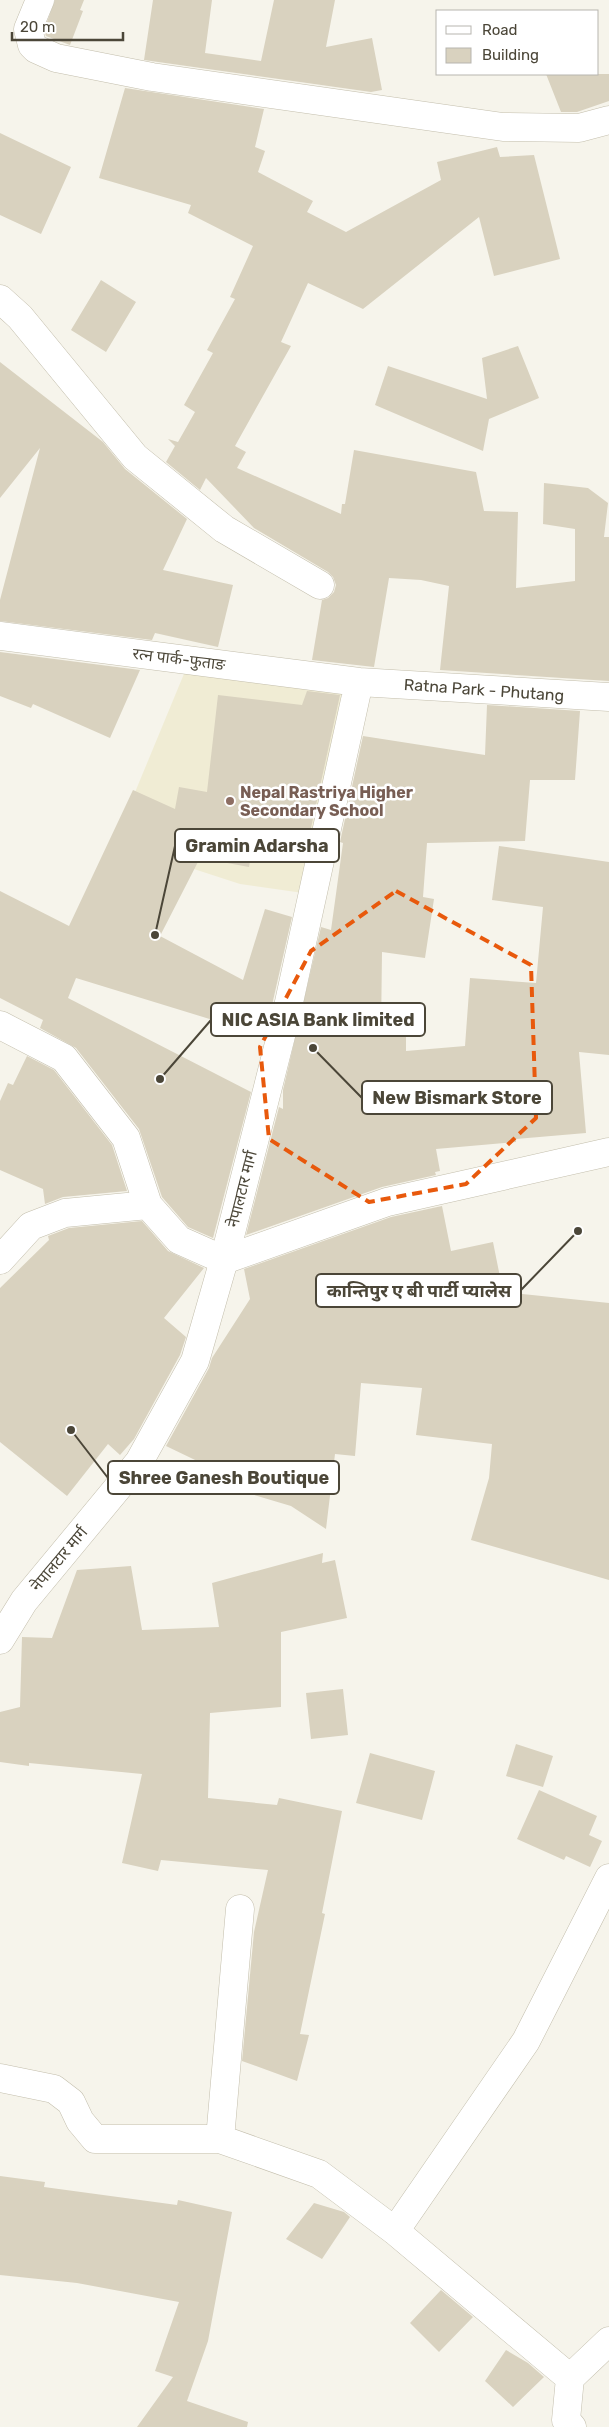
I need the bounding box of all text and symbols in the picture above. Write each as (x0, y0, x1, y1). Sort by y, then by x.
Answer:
scale bar (12, 10, 124, 42)
legend (436, 10, 599, 75)
text: 20 m (20, 18, 55, 36)
text: Road (482, 21, 518, 39)
text: Building (482, 46, 539, 64)
street label: रत्न पार्क-फुताङ (131, 644, 227, 675)
street label: Ratna Park - Phutang (403, 675, 565, 705)
place label: Nepal Rastriya Higher Secondary School (240, 783, 414, 820)
marker: Nepal Rastriya Higher Secondary School (224, 795, 236, 807)
callout: Gramin Adarsha (175, 829, 339, 862)
text: Gramin Adarsha (185, 835, 329, 857)
callout: NIC ASIA Bank limited (211, 1003, 425, 1036)
text: NIC ASIA Bank limited (221, 1009, 415, 1031)
callout: New Bismark Store (362, 1081, 552, 1114)
text: New Bismark Store (372, 1087, 542, 1109)
street label: नेपालटार मार्ग (223, 1148, 261, 1229)
callout: कान्तिपुर ए बी पार्टी प्यालेस (316, 1274, 521, 1307)
text: कान्तिपुर ए बी पार्टी प्यालेस (327, 1280, 512, 1302)
callout: Shree Ganesh Boutique (108, 1461, 339, 1494)
text: Shree Ganesh Boutique (119, 1467, 330, 1489)
street label: नेपालटार मार्ग (27, 1522, 92, 1595)

